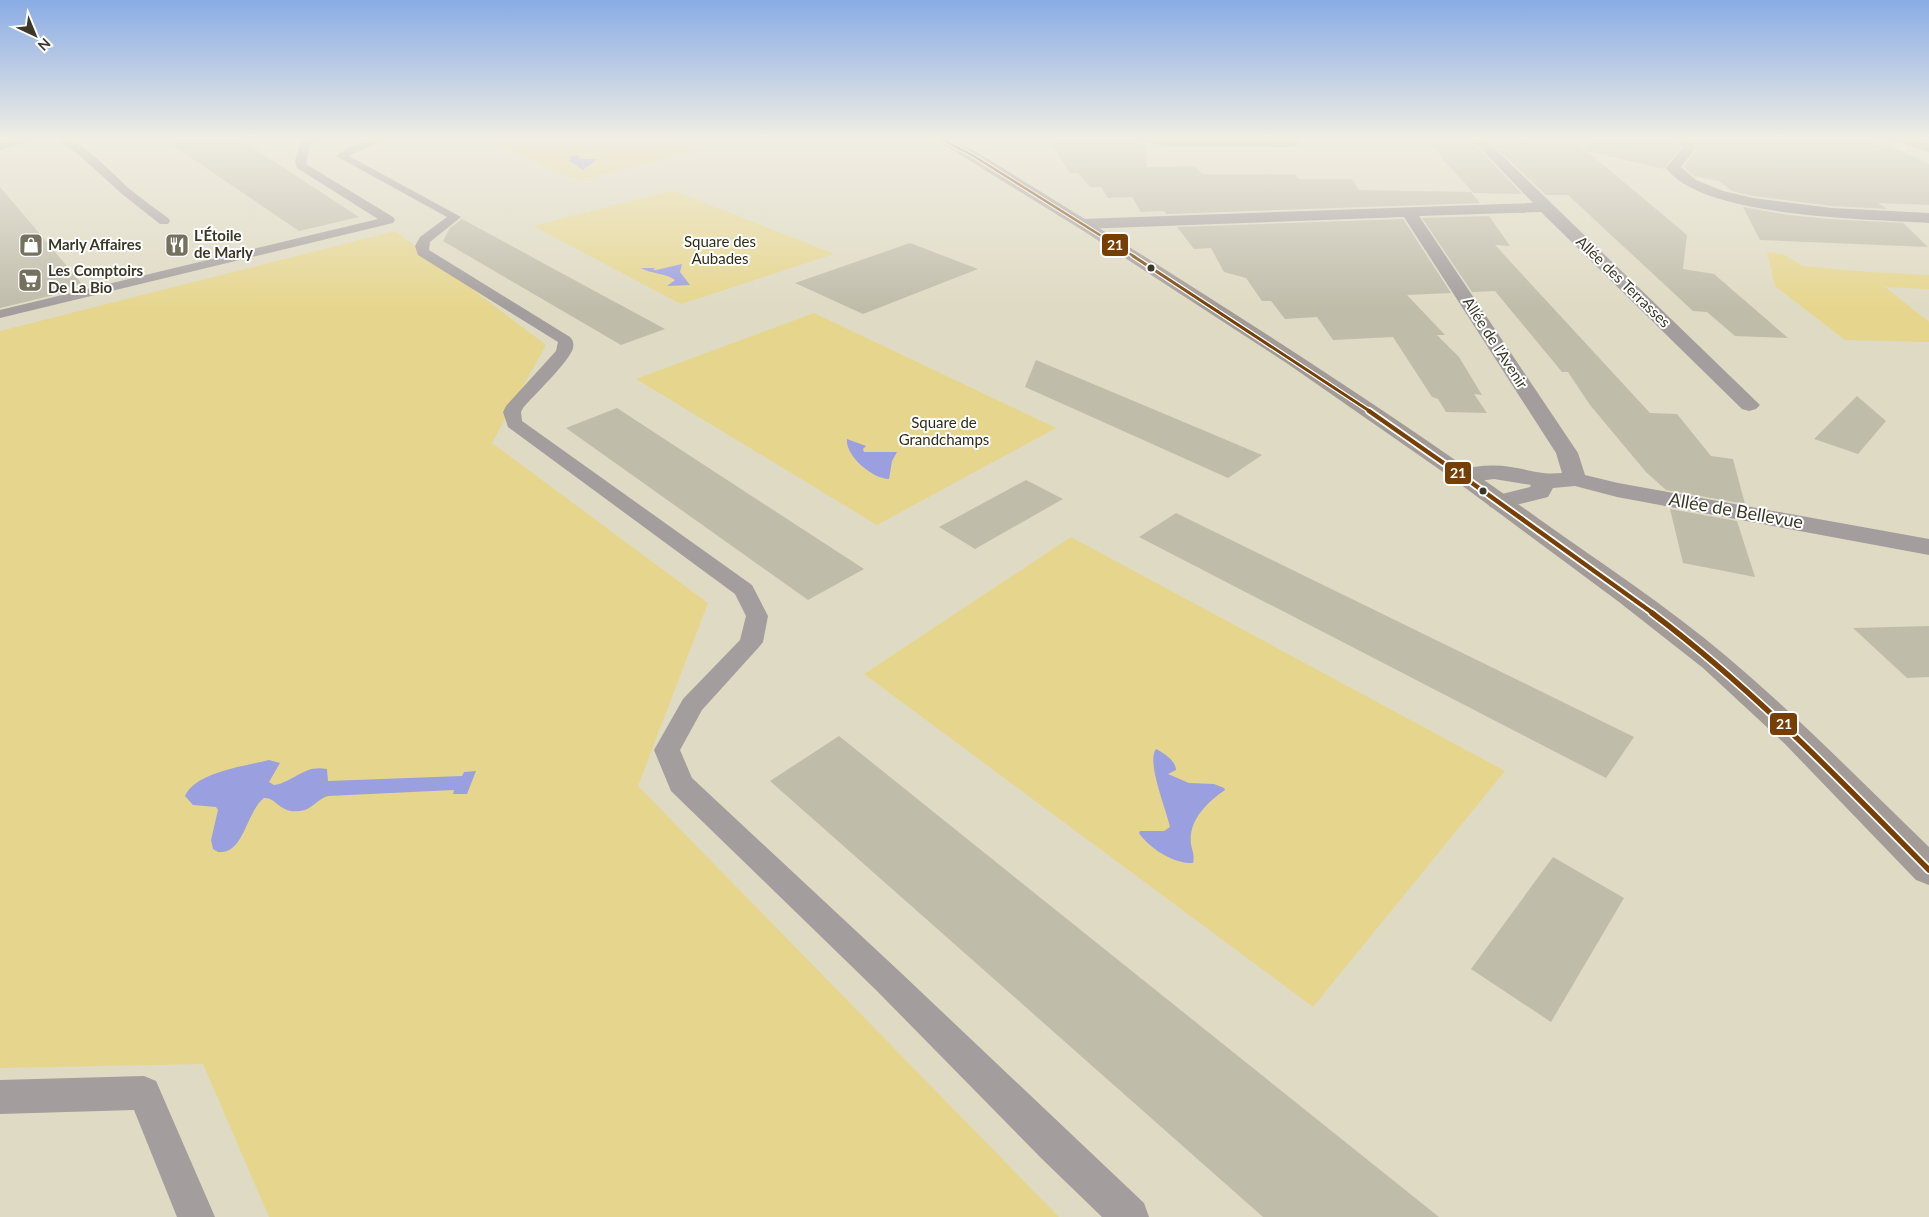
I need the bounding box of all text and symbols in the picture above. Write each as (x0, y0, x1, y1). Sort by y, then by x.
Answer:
north arrow (10, 10, 60, 60)
text: N (35, 35, 54, 55)
place label: L'Étoile de Marly (194, 226, 253, 261)
shop icon: Marly Affaires (18, 232, 44, 258)
restaurant icon: L'Étoile de Marly (164, 232, 190, 258)
park label: Square des Aubades (684, 232, 756, 267)
street label: Allée des Terrasses (1573, 232, 1674, 331)
line badge: 21 (1101, 233, 1129, 257)
place label: Marly Affaires (48, 235, 142, 253)
text: 21 (1107, 236, 1123, 253)
place label: Les Comptoirs De La Bio (48, 261, 144, 296)
unlabelled marker (1146, 263, 1156, 273)
supermarket icon: Les Comptoirs De La Bio (17, 267, 43, 293)
street label: Allée de l'Avenir (1460, 293, 1532, 392)
park label: Square de Grandchamps (899, 413, 989, 448)
line badge: 21 (1444, 461, 1472, 485)
text: 21 (1450, 464, 1466, 481)
unlabelled marker (1478, 486, 1488, 496)
street label: Allée de Bellevue (1667, 487, 1805, 533)
line badge: 21 (1769, 712, 1798, 736)
text: 21 (1776, 715, 1792, 732)

